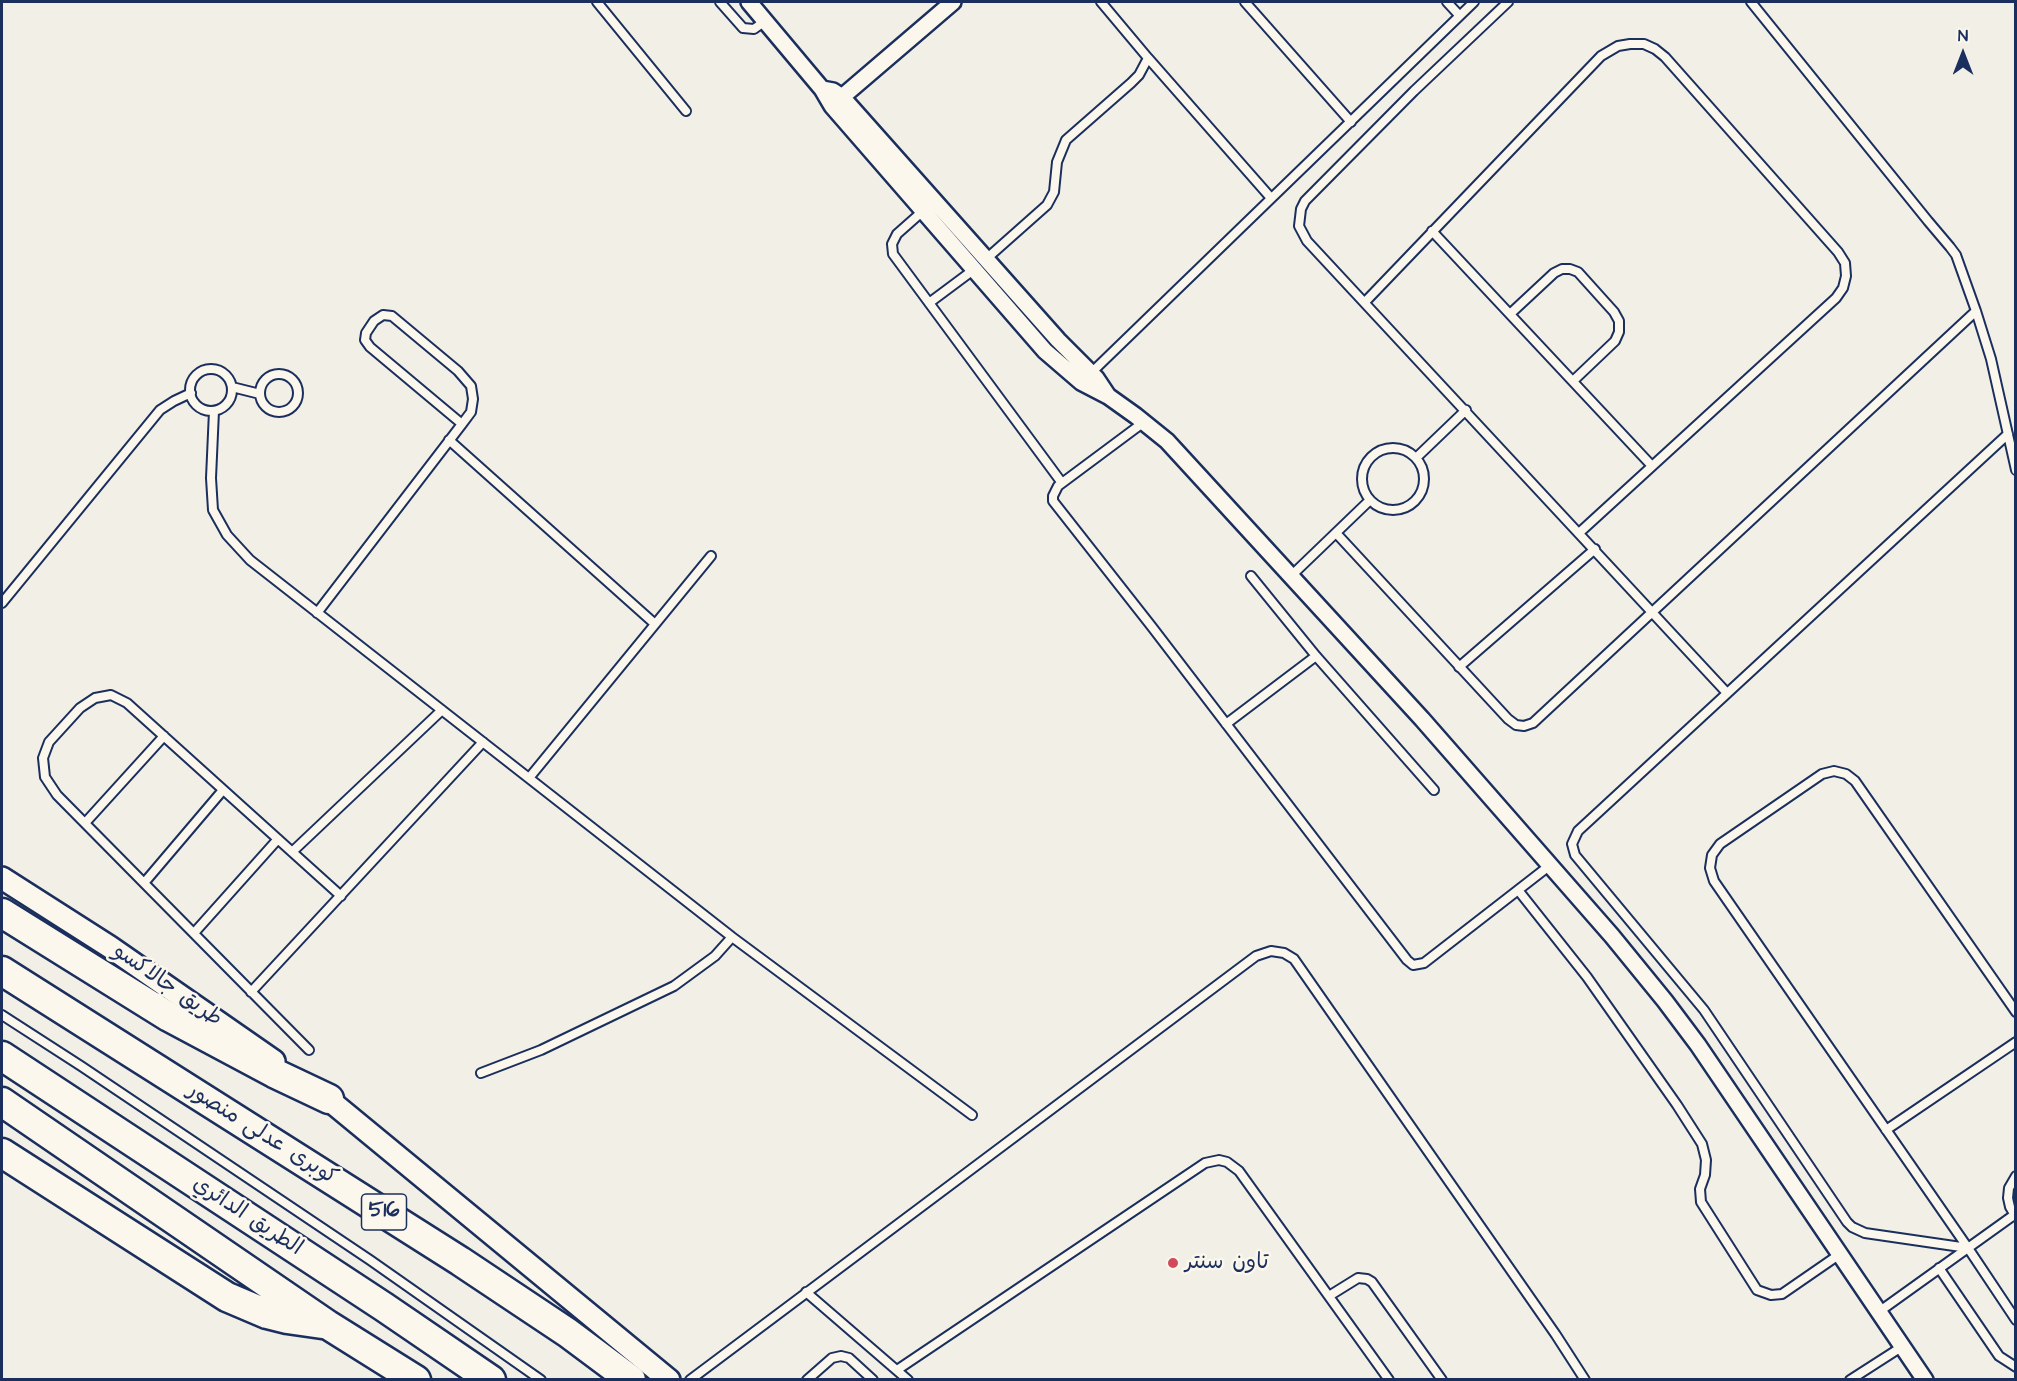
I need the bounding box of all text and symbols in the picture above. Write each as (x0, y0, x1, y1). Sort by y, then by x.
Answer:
north arrow (1933, 24, 1993, 84)
text: N (1958, 25, 1968, 47)
street label: طريق جالاكسو (107, 939, 227, 1033)
street label: كوبرى عدلى منصور (182, 1078, 342, 1192)
street label: الطريق الدائري (187, 1172, 307, 1262)
road number: 516 (362, 1194, 406, 1230)
place label: تاون سنتر (1185, 1250, 1269, 1276)
marker: تاون سنتر (1166, 1256, 1180, 1270)

